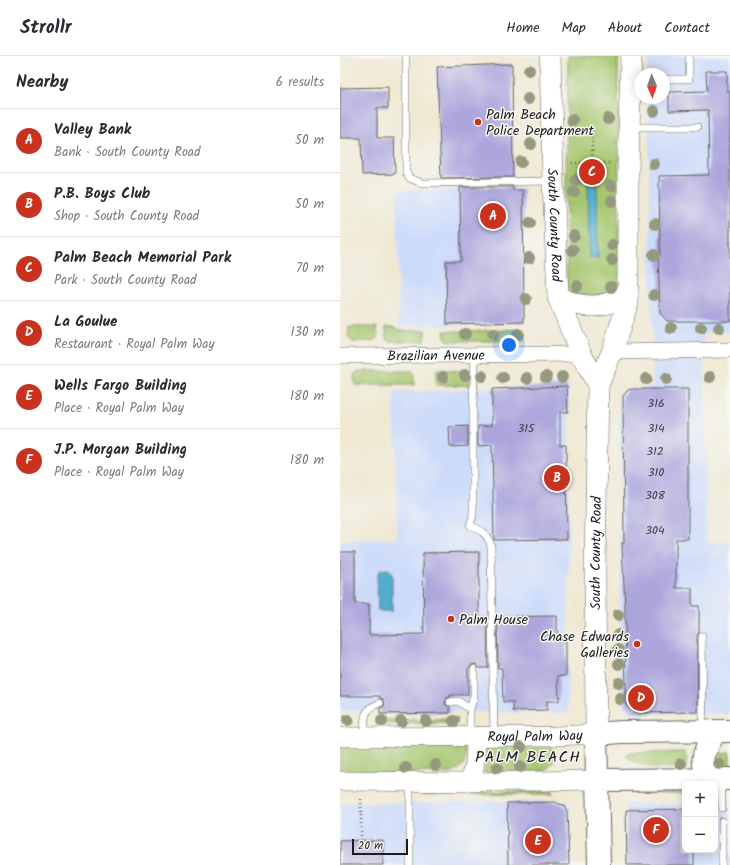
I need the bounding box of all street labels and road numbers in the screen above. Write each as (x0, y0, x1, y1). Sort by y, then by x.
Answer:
street label: South County Road (541, 168, 567, 283)
street label: Brazilian Avenue (387, 345, 485, 368)
street label: South County Road (585, 495, 608, 610)
street label: Royal Palm Way (487, 725, 584, 748)

